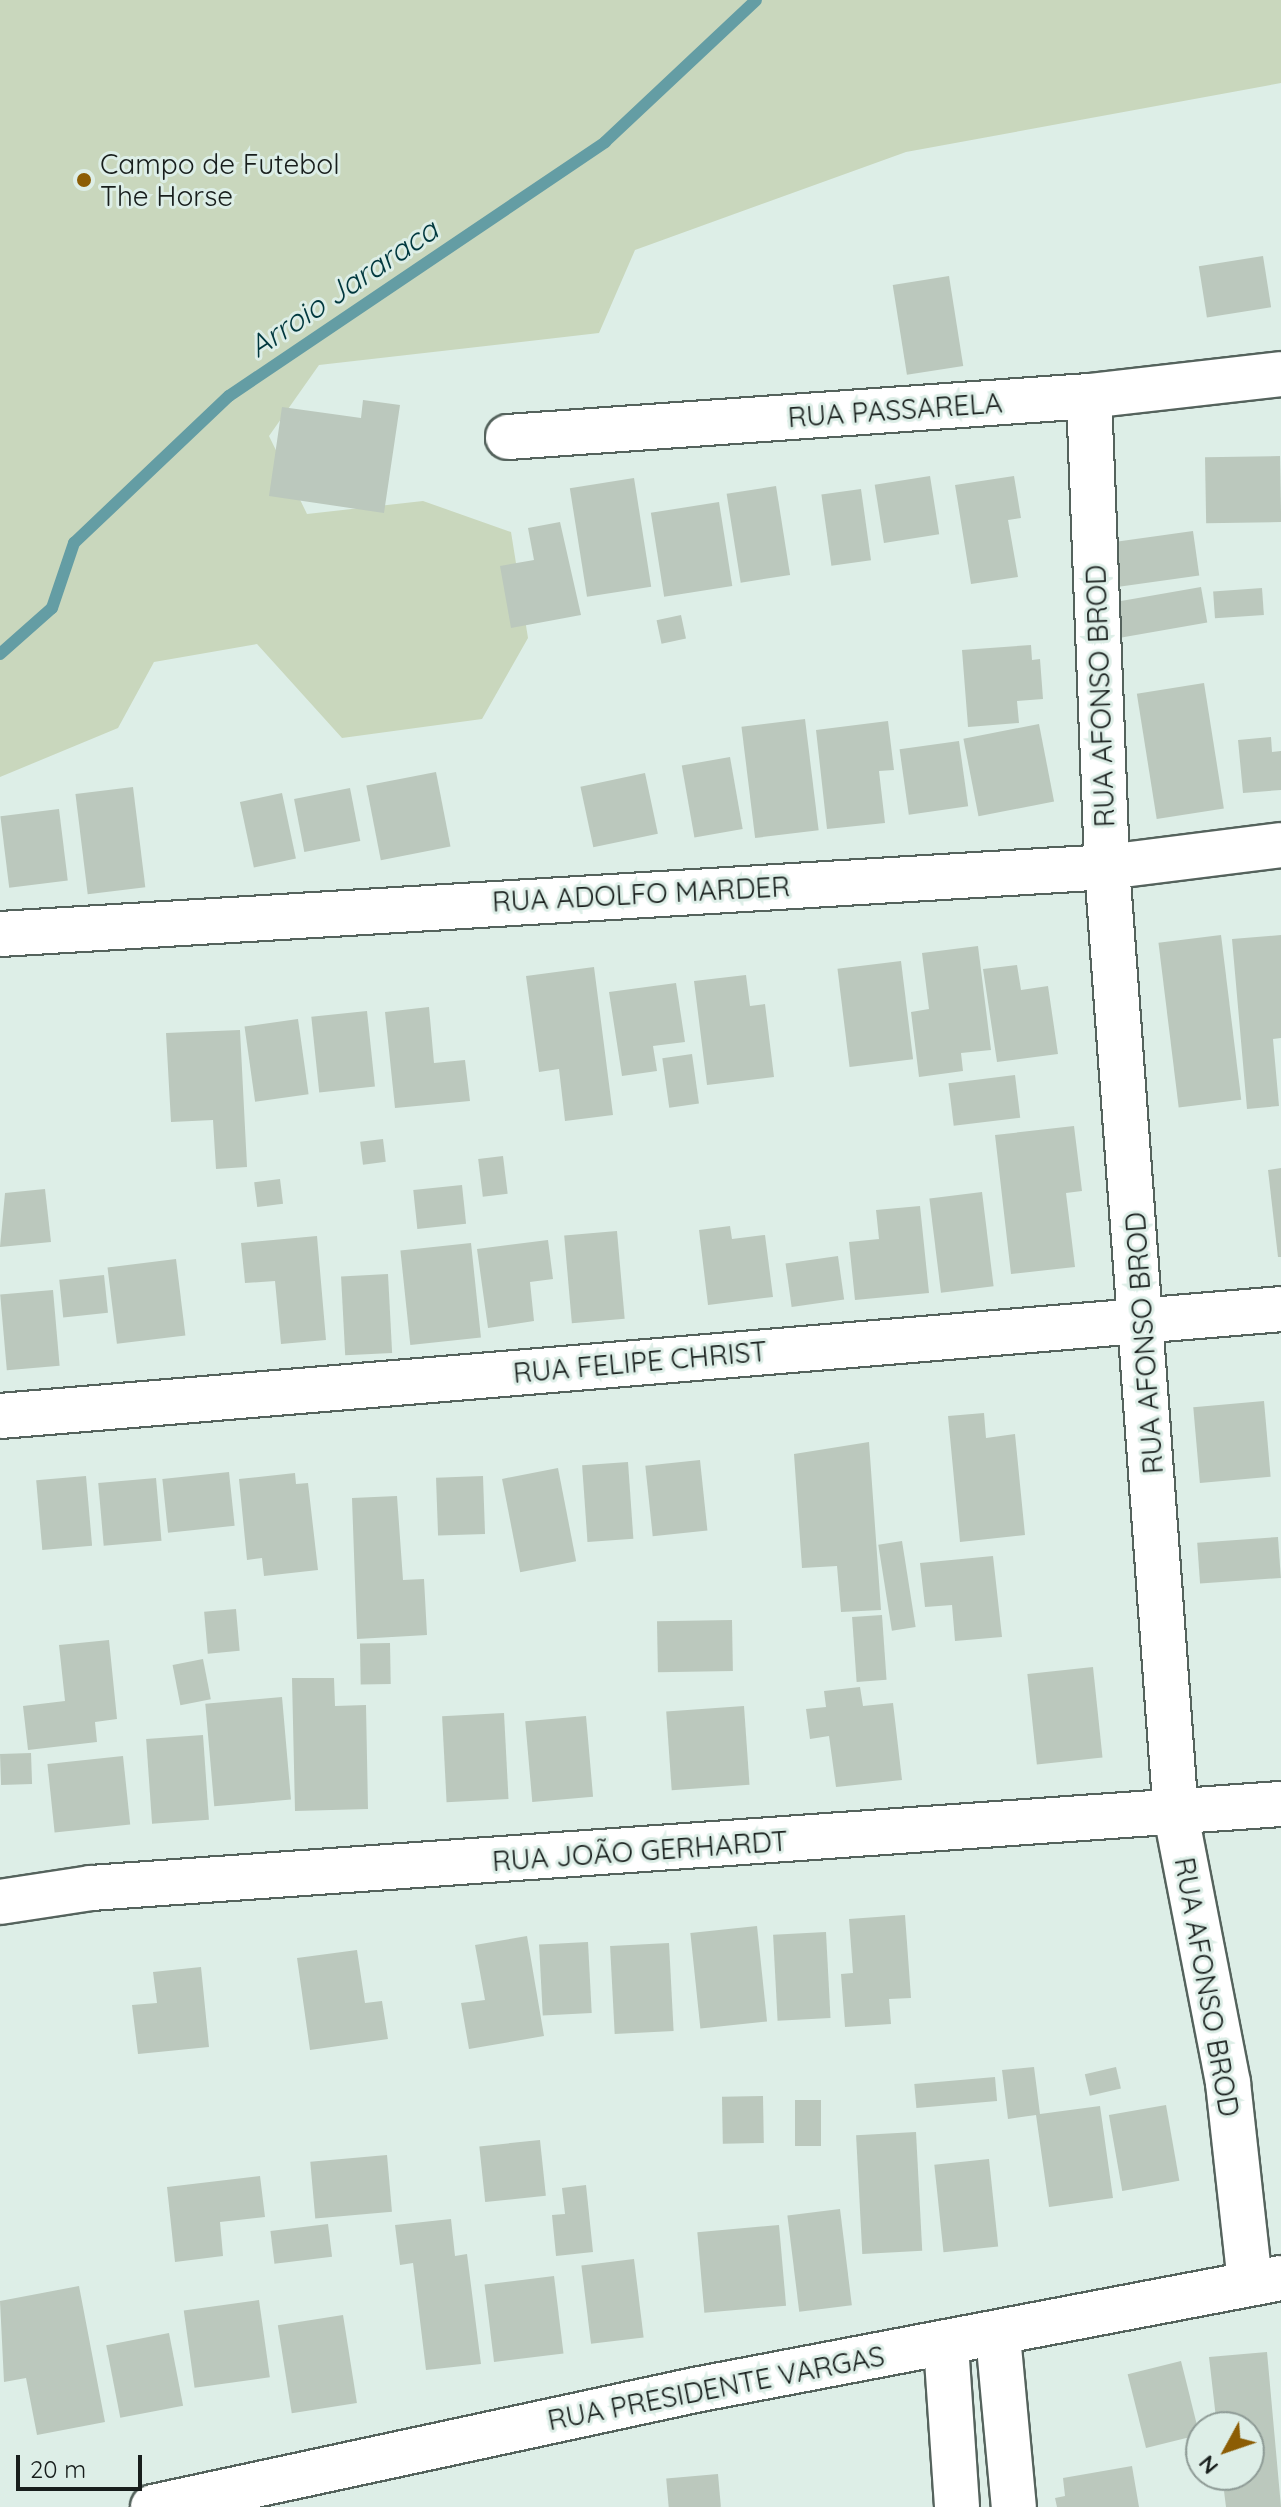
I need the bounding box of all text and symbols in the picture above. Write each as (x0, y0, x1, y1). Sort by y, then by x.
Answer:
place label: Campo de Futebol The Horse (100, 147, 340, 213)
marker: Campo de Futebol The Horse (75, 171, 93, 189)
water label: Arroio Jararaca (242, 211, 444, 365)
street label: RUA PASSARELA (787, 386, 1003, 434)
street label: RUA AFONSO BROD (1079, 564, 1121, 828)
street label: RUA ADOLFO MARDER (491, 869, 791, 919)
street label: RUA AFONSO BROD (1118, 1211, 1170, 1475)
street label: RUA FELIPE CHRIST (512, 1334, 768, 1390)
street label: RUA JOÃO GERHARDT (491, 1824, 789, 1878)
street label: RUA AFONSO BROD (1168, 1855, 1246, 2119)
street label: RUA PRESIDENTE VARGAS (545, 2339, 887, 2437)
north arrow (1185, 2411, 1265, 2491)
scale bar (20, 2439, 146, 2489)
text: N (1192, 2450, 1224, 2480)
text: 20 m (30, 2454, 86, 2484)

